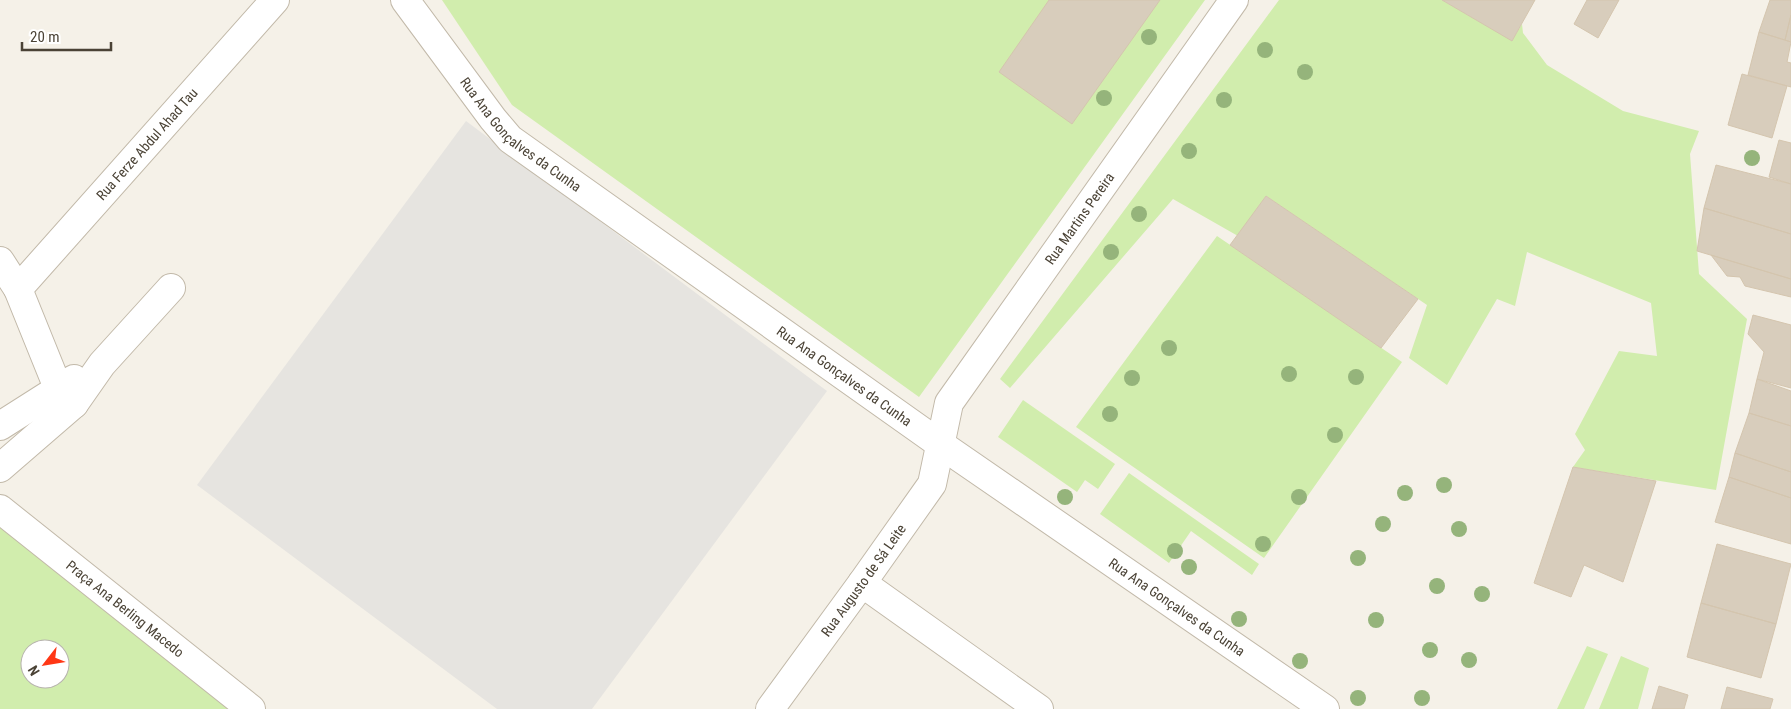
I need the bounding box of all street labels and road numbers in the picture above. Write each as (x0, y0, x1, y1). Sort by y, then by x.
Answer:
street label: Rua Ana Gonçalves da Cunha (457, 74, 584, 195)
street label: Rua Ferze Abdul Ahad Tau (93, 85, 201, 203)
street label: Rua Martins Pereira (1042, 170, 1117, 267)
street label: Rua Ana Gonçalves da Cunha (774, 323, 915, 429)
street label: Rua Augusto de Sá Leite (818, 521, 909, 640)
street label: Rua Ana Gonçalves da Cunha (1106, 555, 1248, 659)
street label: Praça Ana Berling Macedo (63, 557, 187, 660)

